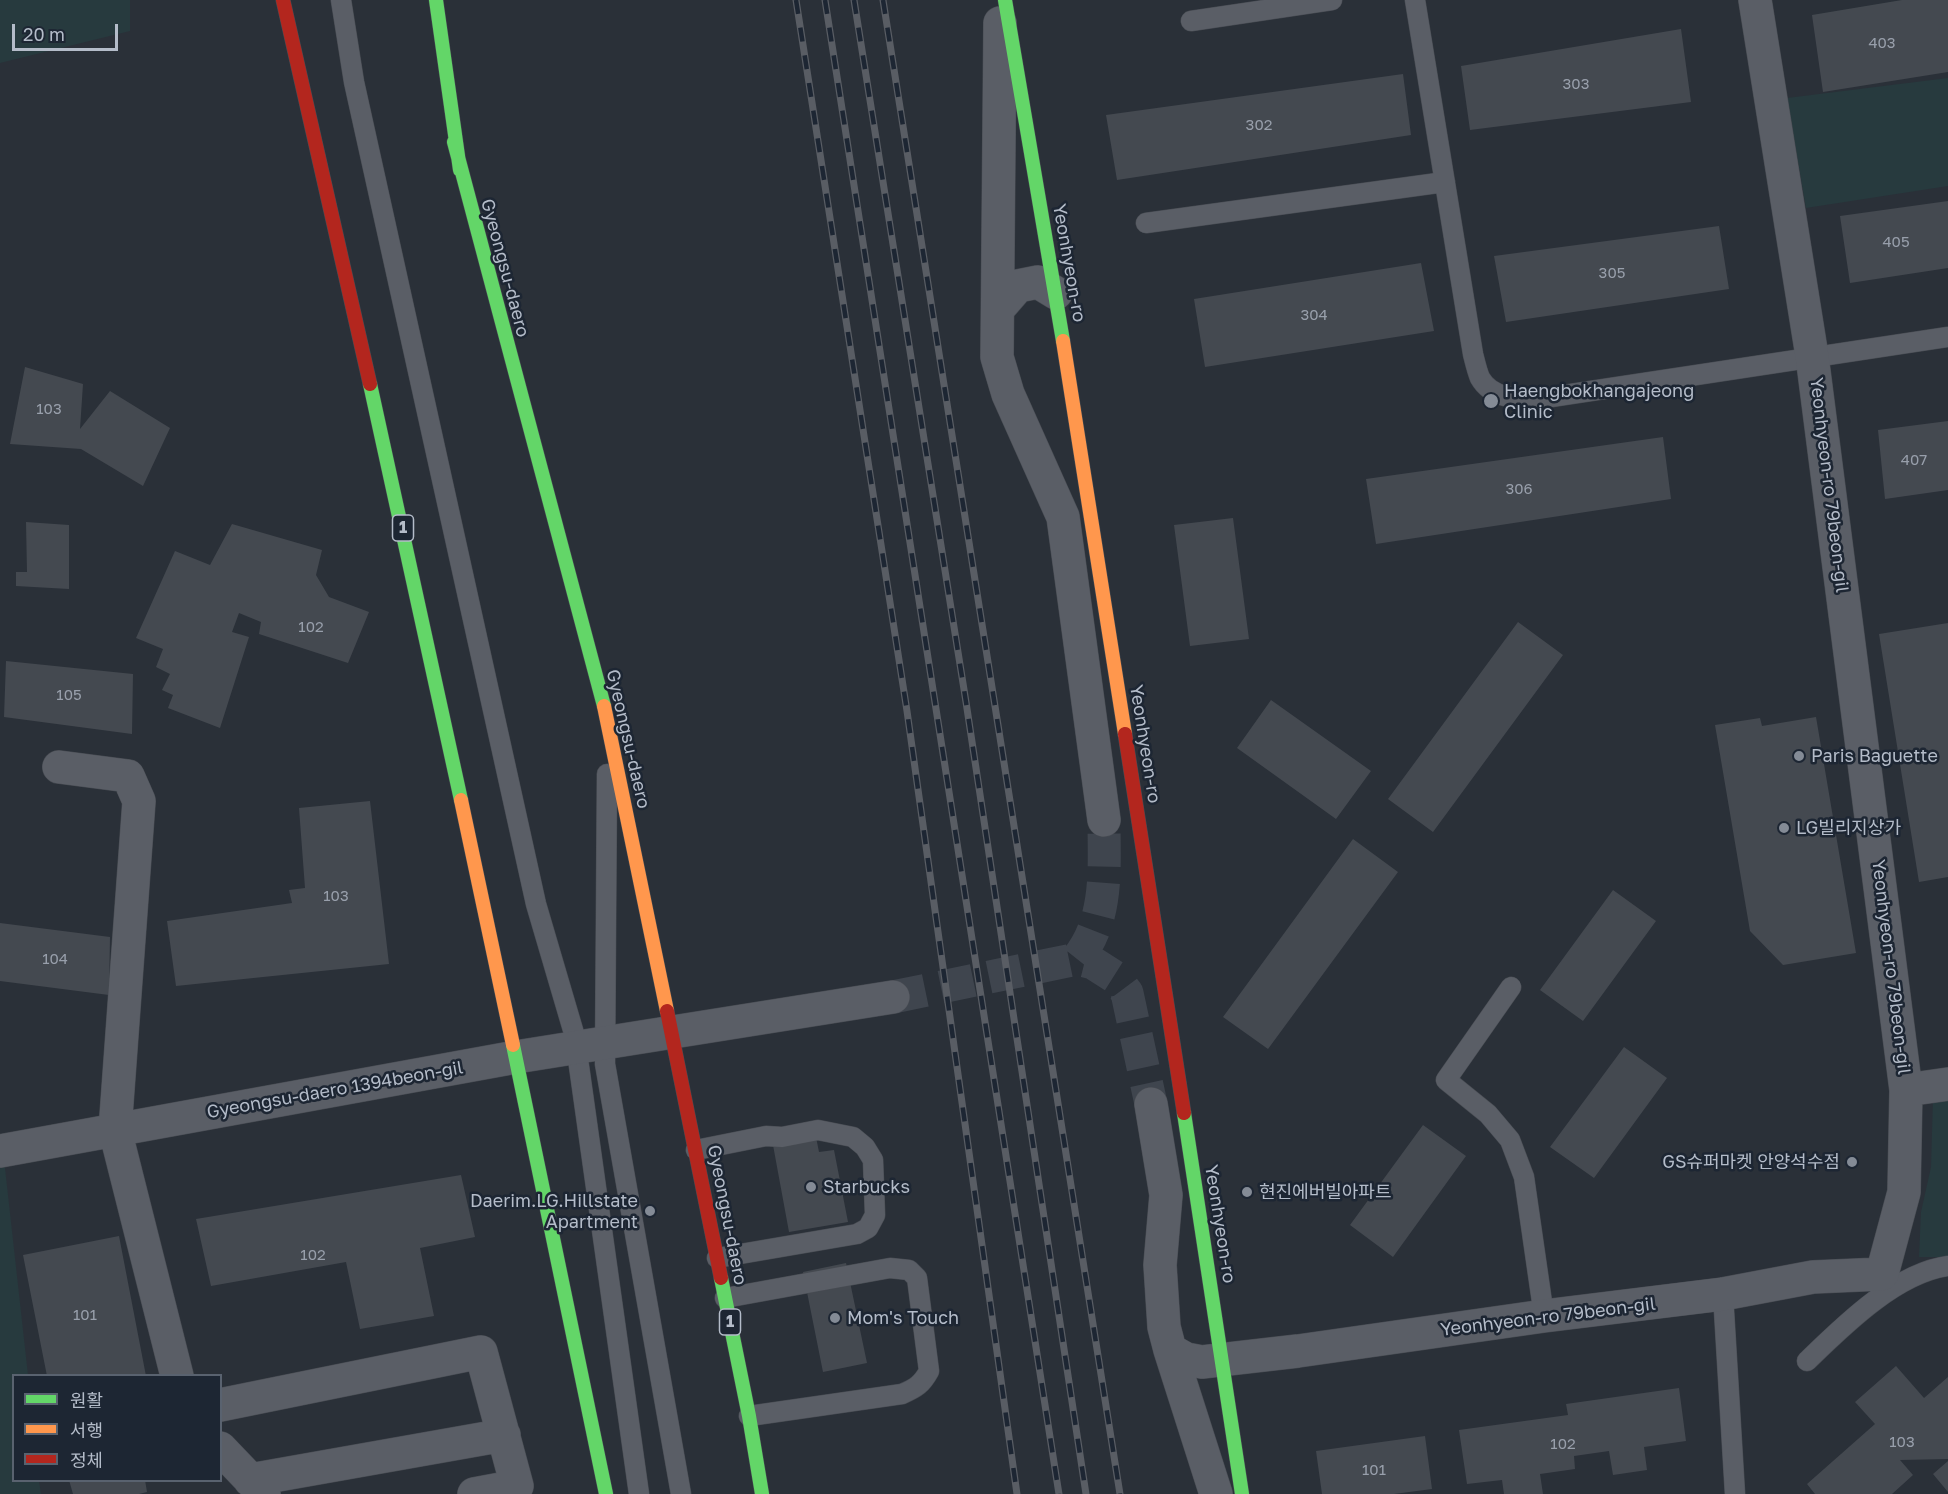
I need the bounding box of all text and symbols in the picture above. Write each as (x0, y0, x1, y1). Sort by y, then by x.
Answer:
scale bar (15, 12, 122, 50)
text: 20 m (23, 23, 65, 45)
house number: 403 (1868, 34, 1896, 52)
house number: 303 (1563, 75, 1589, 93)
house number: 302 (1246, 116, 1272, 134)
street label: Gyeongsu-daero (476, 196, 534, 340)
street label: Yeonhyeon-ro (1048, 202, 1090, 324)
house number: 405 (1882, 233, 1910, 251)
house number: 305 (1599, 264, 1625, 282)
house number: 304 (1300, 306, 1328, 324)
street label: Yeonhyeon-ro 79beon-gil (1805, 376, 1853, 594)
place label: Haengbokhangajeong Clinic (1504, 380, 1694, 422)
marker: Haengbokhangajeong Clinic (1482, 392, 1500, 410)
house number: 103 (36, 400, 62, 418)
house number: 407 (1901, 451, 1927, 469)
house number: 306 (1505, 480, 1533, 498)
road number: 1 (392, 515, 414, 541)
house number: 102 (298, 618, 324, 636)
street label: Gyeongsu-daero (601, 667, 655, 811)
street label: Yeonhyeon-ro (1125, 683, 1165, 805)
house number: 105 (56, 686, 82, 704)
place label: Paris Baguette (1811, 745, 1938, 767)
marker: Paris Baguette (1792, 749, 1806, 763)
place label: LG빌리지상가 (1796, 817, 1901, 839)
marker: LG빌리지상가 (1777, 821, 1791, 835)
street label: Yeonhyeon-ro 79beon-gil (1867, 858, 1915, 1076)
house number: 103 (323, 887, 349, 905)
house number: 104 (42, 950, 68, 968)
street label: Gyeongsu-daero 1394beon-gil (205, 1057, 465, 1123)
street label: Gyeongsu-daero (703, 1143, 751, 1287)
place label: GS슈퍼마켓 안양석수점 (1662, 1151, 1840, 1173)
marker: GS슈퍼마켓 안양석수점 (1845, 1155, 1859, 1169)
street label: Yeonhyeon-ro (1200, 1163, 1240, 1285)
place label: Starbucks (823, 1176, 910, 1198)
marker: Starbucks (804, 1180, 818, 1194)
place label: 현진에버빌아파트 (1259, 1181, 1391, 1203)
marker: 현진에버빌아파트 (1240, 1185, 1254, 1199)
place label: Daerim.LG.Hillstate Apartment (470, 1190, 638, 1232)
marker: Daerim.LG.Hillstate Apartment (643, 1204, 657, 1218)
house number: 102 (300, 1246, 326, 1264)
street label: Yeonhyeon-ro 79beon-gil (1439, 1293, 1657, 1341)
house number: 101 (73, 1306, 97, 1324)
place label: Mom's Touch (847, 1307, 959, 1329)
road number: 1 (720, 1309, 740, 1335)
marker: Mom's Touch (828, 1311, 842, 1325)
legend (12, 1374, 222, 1482)
text: 원활 (70, 1389, 103, 1411)
text: 서행 (70, 1419, 103, 1441)
house number: 103 (1889, 1433, 1915, 1451)
house number: 102 (1550, 1435, 1576, 1453)
text: 정체 (70, 1449, 103, 1471)
house number: 101 (1362, 1461, 1386, 1479)

